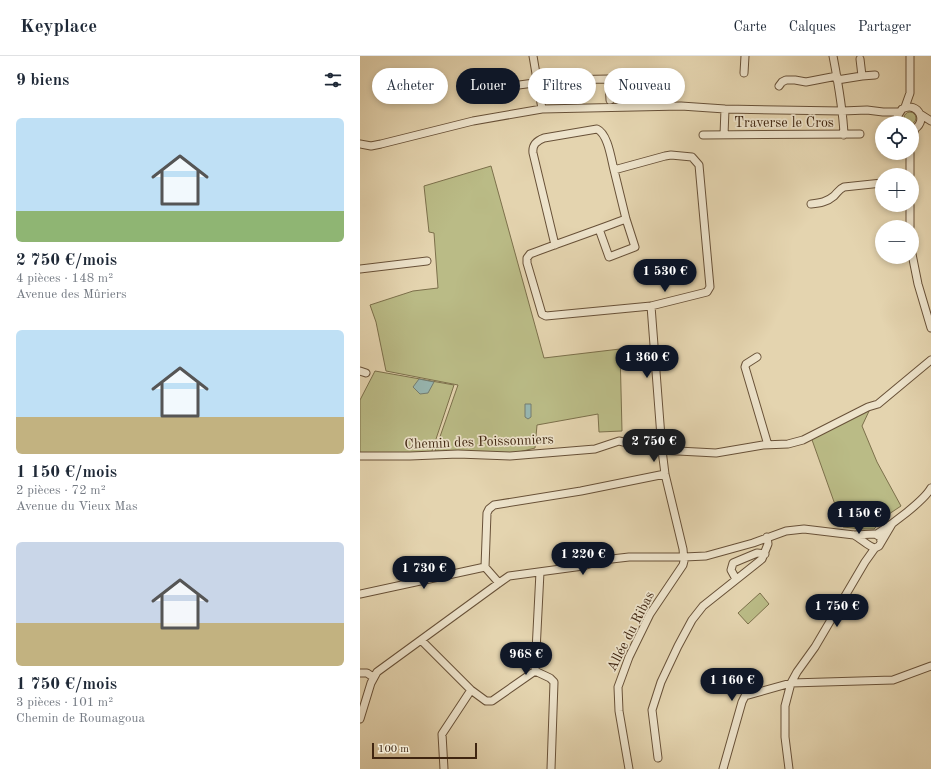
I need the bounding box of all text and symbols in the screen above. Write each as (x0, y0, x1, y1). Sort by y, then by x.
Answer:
text: Keyplace (20, 18, 97, 37)
text: Carte (733, 20, 767, 34)
text: Calques (789, 20, 836, 34)
text: Partager (858, 20, 911, 34)
chip: Acheter (372, 68, 448, 104)
chip: Louer (456, 68, 520, 104)
chip: Filtres (528, 68, 596, 104)
chip: Nouveau (604, 68, 685, 104)
icon: filters (322, 69, 344, 91)
text: 9 biens (16, 72, 69, 89)
street label: Traverse le Cros (734, 116, 834, 130)
map controls (875, 116, 919, 264)
button: locate (875, 116, 919, 160)
icon: home (144, 144, 216, 216)
button: + (875, 168, 919, 212)
button: − (875, 220, 919, 264)
text: 2 750 €/mois (16, 252, 117, 269)
pin: 1 530 € (628, 259, 702, 293)
text: 1 530 € (643, 265, 687, 278)
text: 4 pièces · 148 m² (16, 272, 113, 285)
text: Avenue des Mûriers (16, 288, 127, 301)
pin: 1 360 € (610, 345, 684, 379)
text: 1 360 € (625, 351, 669, 364)
icon: home (144, 356, 216, 428)
pin: 2 750 € (617, 429, 691, 463)
street label: Chemin des Poissonniers (404, 432, 554, 452)
text: 2 750 € (632, 435, 676, 448)
text: 1 150 €/mois (16, 464, 117, 481)
text: 2 pièces · 72 m² (16, 484, 106, 497)
text: Avenue du Vieux Mas (16, 500, 138, 513)
pin: 1 150 € (822, 501, 896, 535)
text: 1 150 € (837, 507, 881, 520)
pin: 1 220 € (546, 542, 620, 576)
text: 1 220 € (561, 548, 605, 561)
pin: 1 730 € (387, 556, 461, 590)
text: 1 730 € (402, 562, 446, 575)
icon: home (144, 568, 216, 640)
street label: Allée du Ribas (605, 589, 657, 674)
pin: 1 750 € (800, 594, 874, 628)
text: 1 750 € (815, 600, 859, 613)
pin: 968 € (498, 642, 554, 676)
text: 968 € (509, 648, 543, 661)
pin: 1 160 € (695, 668, 769, 702)
text: 1 160 € (710, 674, 754, 687)
text: 1 750 €/mois (16, 676, 117, 693)
text: 3 pièces · 101 m² (16, 696, 113, 709)
text: Chemin de Roumagoua (16, 712, 145, 725)
scale bar (372, 741, 477, 760)
text: 100 m (378, 744, 409, 755)

